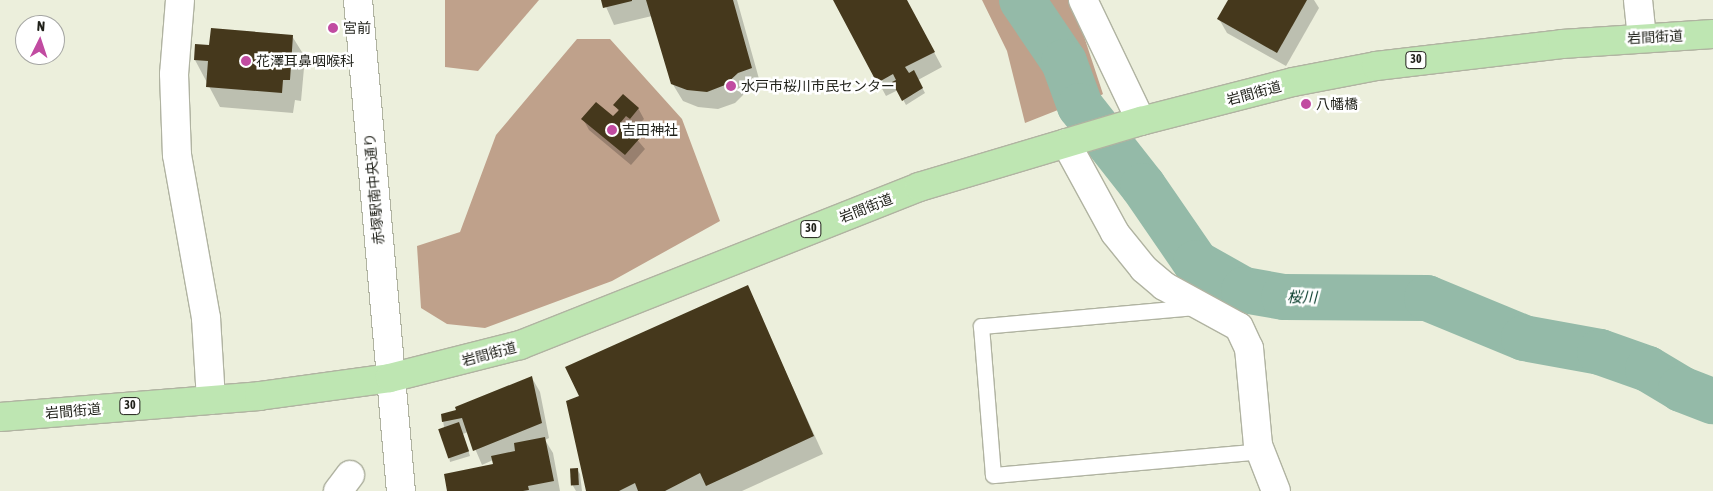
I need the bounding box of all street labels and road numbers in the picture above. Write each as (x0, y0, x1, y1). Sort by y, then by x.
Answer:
street label: 岩間街道 (1627, 27, 1683, 47)
road number: 30 (1405, 50, 1427, 70)
street label: 岩間街道 (1225, 78, 1283, 108)
street label: 赤塚駅南中央通り (361, 132, 387, 246)
street label: 岩間街道 (837, 190, 895, 226)
road number: 30 (800, 220, 822, 238)
street label: 岩間街道 (460, 339, 518, 369)
road number: 30 (119, 396, 141, 416)
street label: 岩間街道 (44, 400, 102, 422)

